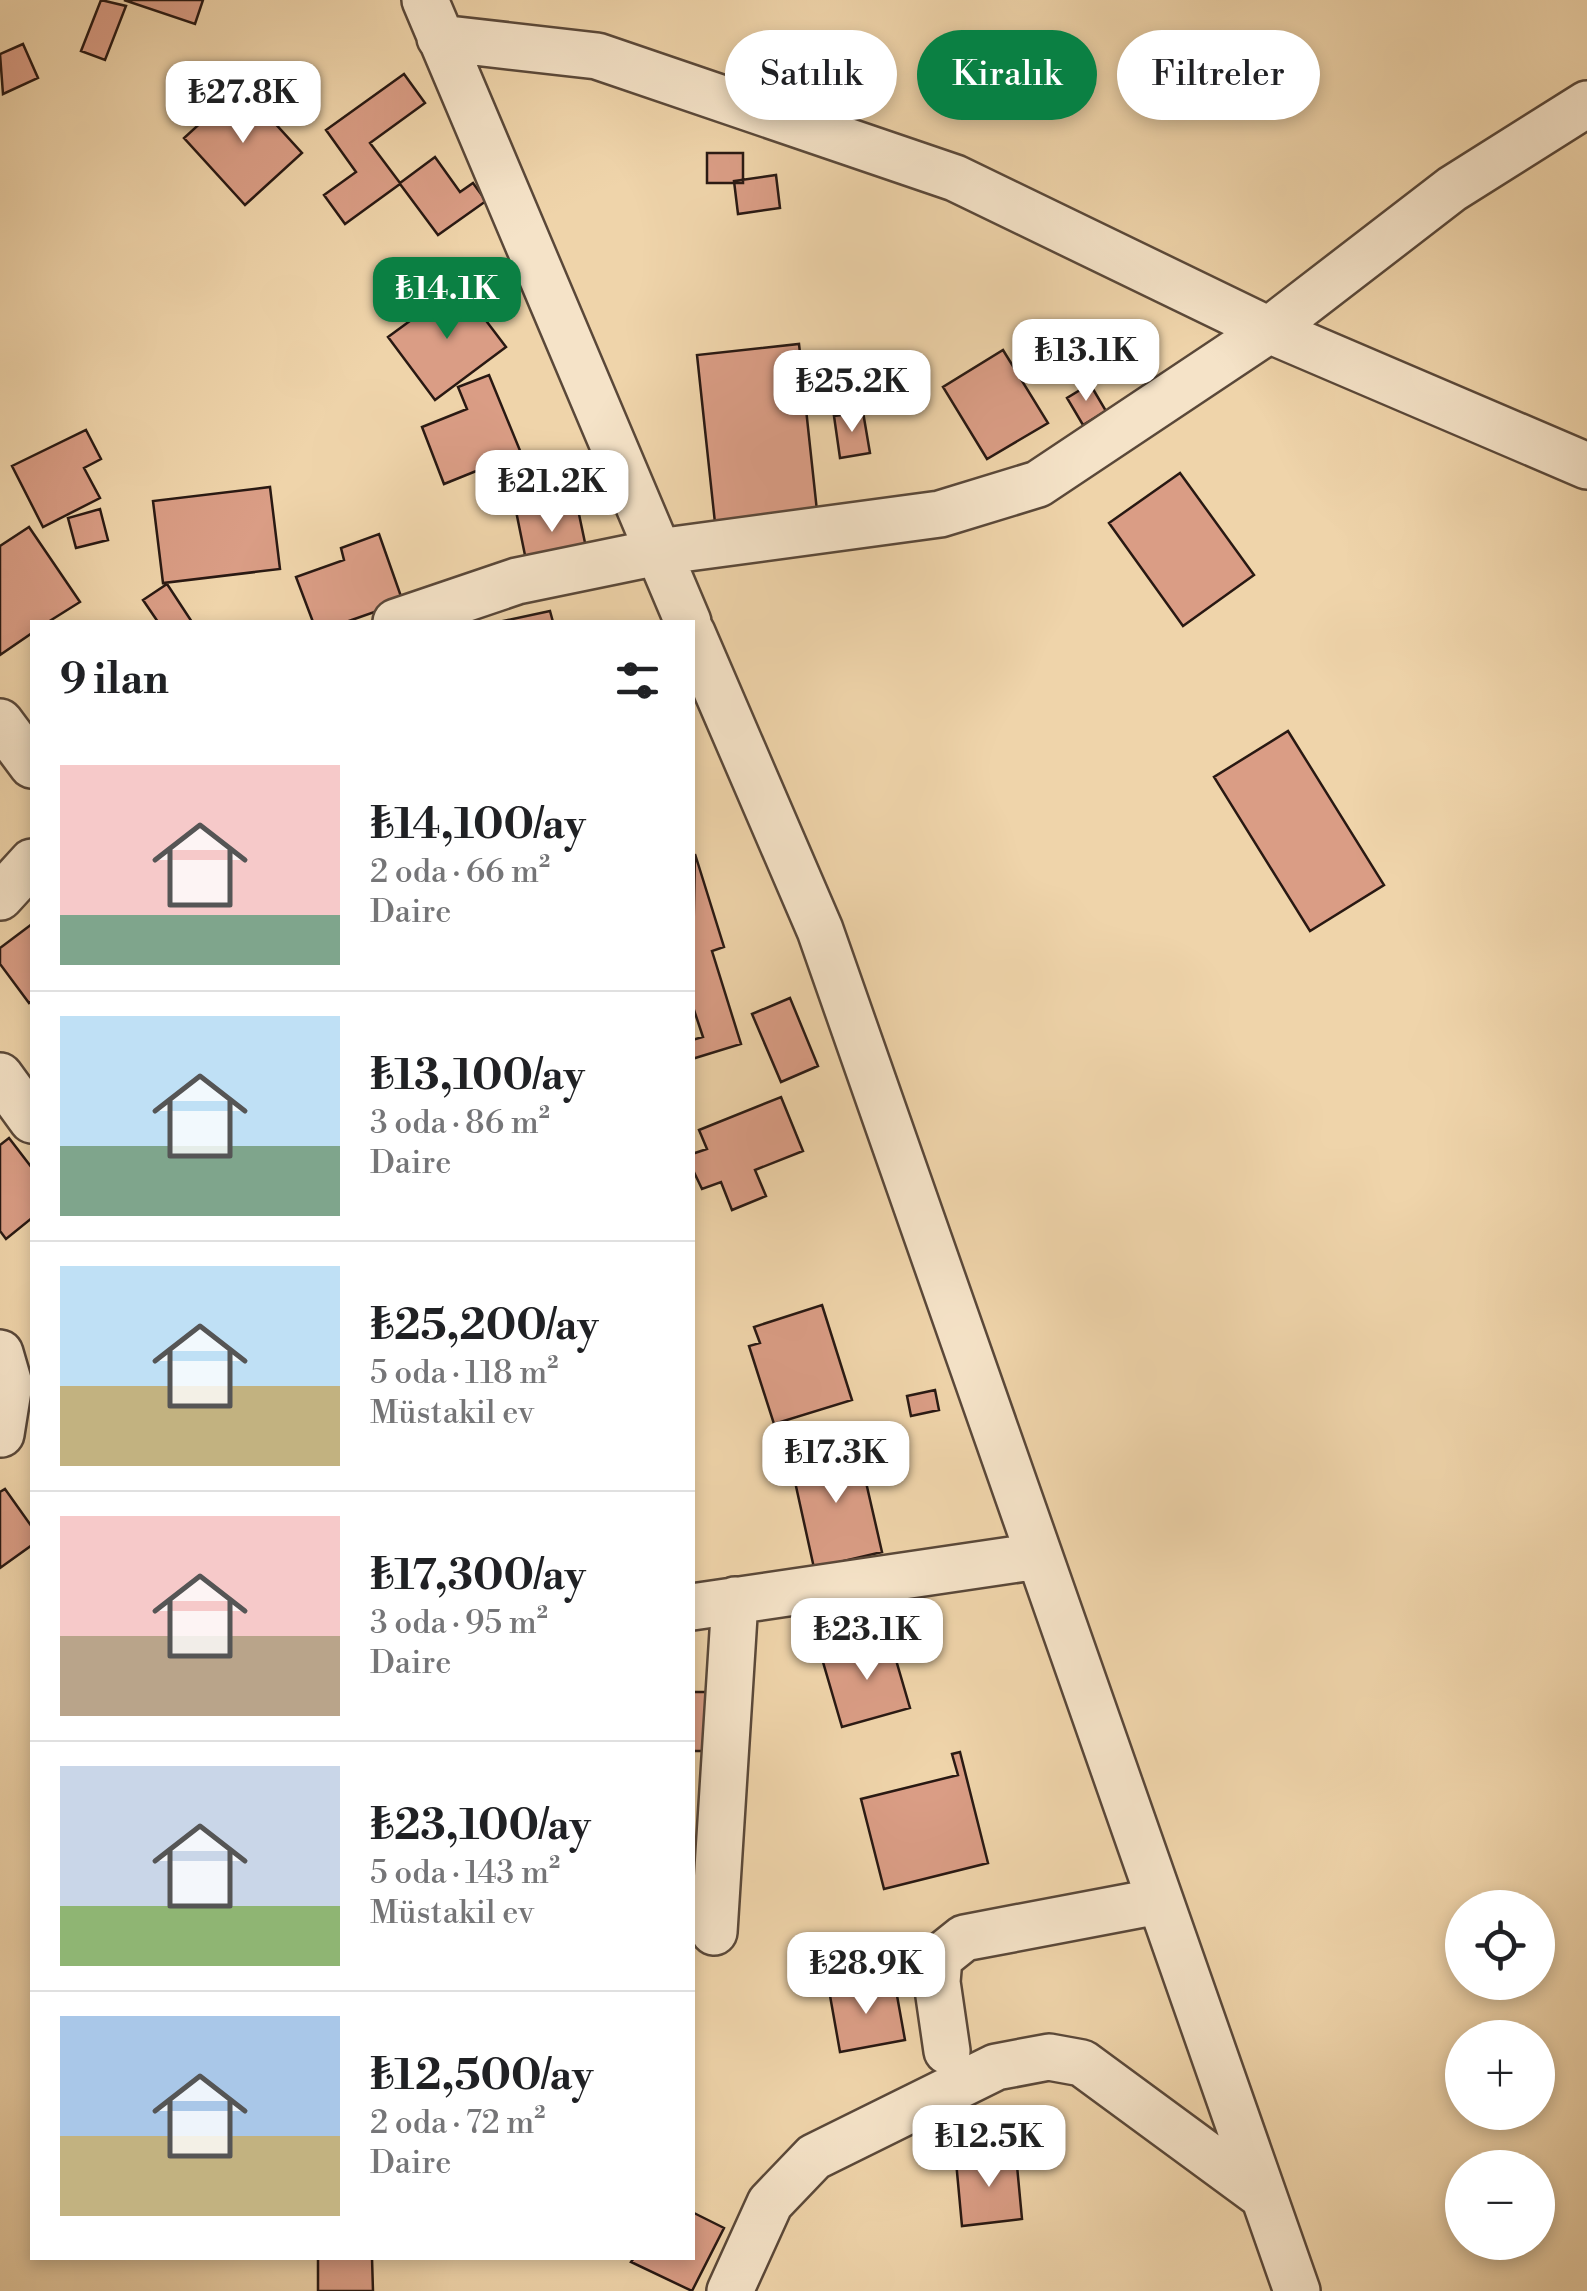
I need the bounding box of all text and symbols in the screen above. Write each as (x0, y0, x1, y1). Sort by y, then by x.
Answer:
chip: Satılık (725, 30, 897, 120)
chip: Kiralık (917, 30, 1097, 120)
chip: Filtreler (1117, 30, 1320, 120)
pin: ₺27.8K (162, 61, 324, 146)
text: ₺27.8K (188, 73, 298, 113)
pin: ₺14.1K (366, 257, 528, 342)
text: ₺14.1K (395, 269, 499, 309)
pin: ₺13.1K (1005, 319, 1167, 404)
text: ₺13.1K (1034, 331, 1138, 371)
pin: ₺25.2K (771, 350, 933, 435)
text: ₺25.2K (796, 362, 909, 402)
pin: ₺21.2K (471, 450, 633, 535)
text: ₺21.2K (497, 462, 607, 502)
icon: filters (610, 653, 665, 708)
text: 9 ilan (60, 654, 169, 707)
text: ₺14,100/ay (370, 799, 586, 852)
icon: home (140, 805, 260, 925)
text: 2 oda · 66 m² (370, 852, 550, 892)
text: Daire (370, 892, 451, 932)
text: ₺13,100/ay (370, 1050, 585, 1103)
icon: home (140, 1056, 260, 1176)
text: 3 oda · 86 m² (370, 1103, 550, 1143)
text: Daire (370, 1143, 451, 1183)
text: ₺25,200/ay (370, 1300, 598, 1353)
icon: home (140, 1306, 260, 1426)
text: 5 oda · 118 m² (370, 1353, 558, 1393)
text: Müstakil ev (370, 1393, 534, 1433)
pin: ₺17.3K (755, 1421, 917, 1506)
text: ₺17.3K (784, 1433, 888, 1473)
text: ₺17,300/ay (370, 1550, 586, 1603)
icon: home (140, 1556, 260, 1676)
pin: ₺23.1K (786, 1598, 948, 1683)
text: 3 oda · 95 m² (370, 1603, 548, 1643)
text: ₺23.1K (813, 1610, 921, 1650)
text: Daire (370, 1643, 451, 1683)
text: ₺23,100/ay (370, 1800, 591, 1853)
icon: home (140, 1806, 260, 1926)
text: 5 oda · 143 m² (370, 1853, 560, 1893)
map controls (1445, 1890, 1555, 2260)
button: locate (1445, 1890, 1555, 2000)
text: Müstakil ev (370, 1893, 534, 1933)
pin: ₺28.9K (785, 1932, 947, 2017)
text: ₺28.9K (809, 1944, 923, 1984)
button: + (1445, 2020, 1555, 2130)
text: ₺12,500/ay (370, 2050, 593, 2103)
icon: home (140, 2056, 260, 2176)
text: 2 oda · 72 m² (370, 2103, 546, 2143)
pin: ₺12.5K (908, 2105, 1070, 2190)
text: ₺12.5K (935, 2117, 1044, 2157)
text: Daire (370, 2143, 451, 2183)
button: − (1445, 2150, 1555, 2260)

